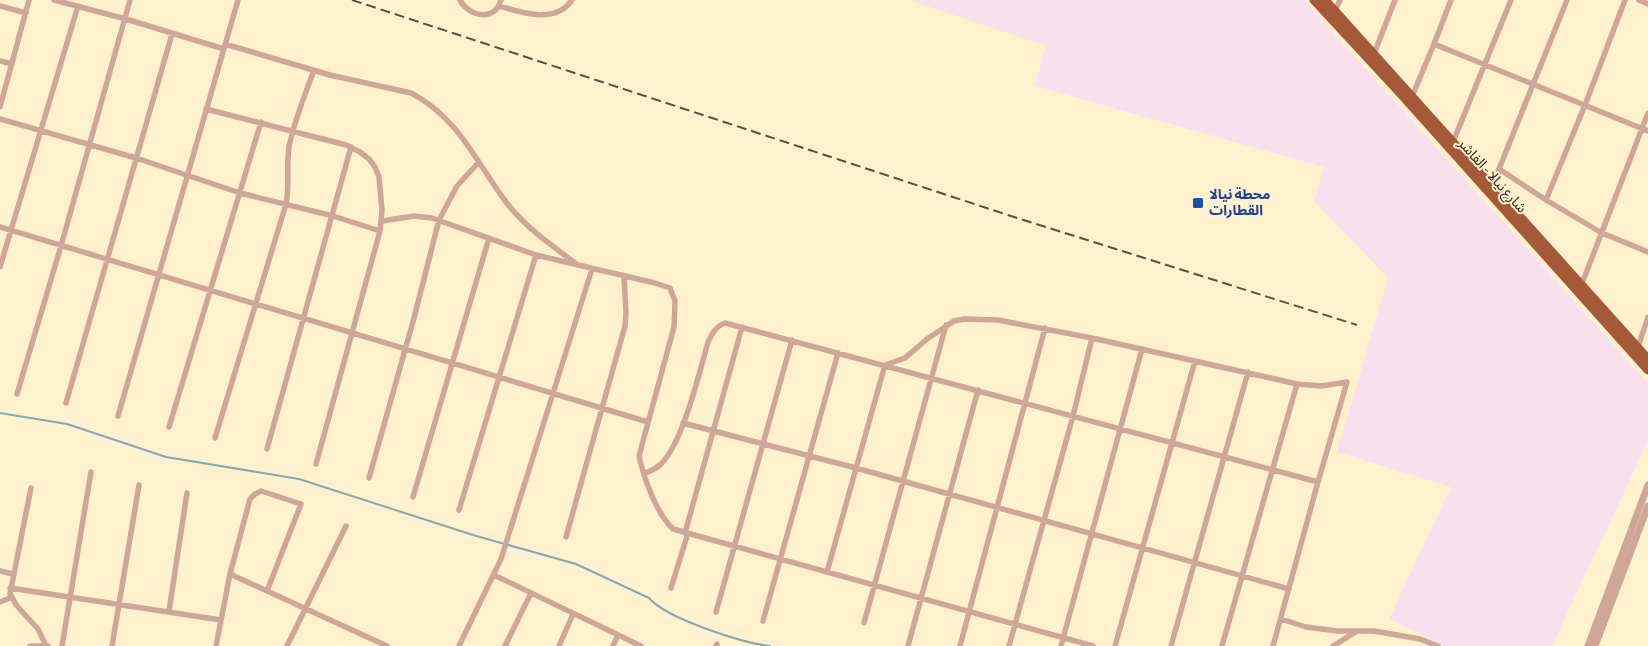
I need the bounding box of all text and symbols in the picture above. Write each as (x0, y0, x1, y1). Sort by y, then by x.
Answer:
street label: شارع نيالا - الفاشر (1452, 136, 1529, 218)
place label: محطة نيالا القطارات (1209, 187, 1270, 219)
marker: محطة نيالا القطارات (1191, 196, 1205, 210)

